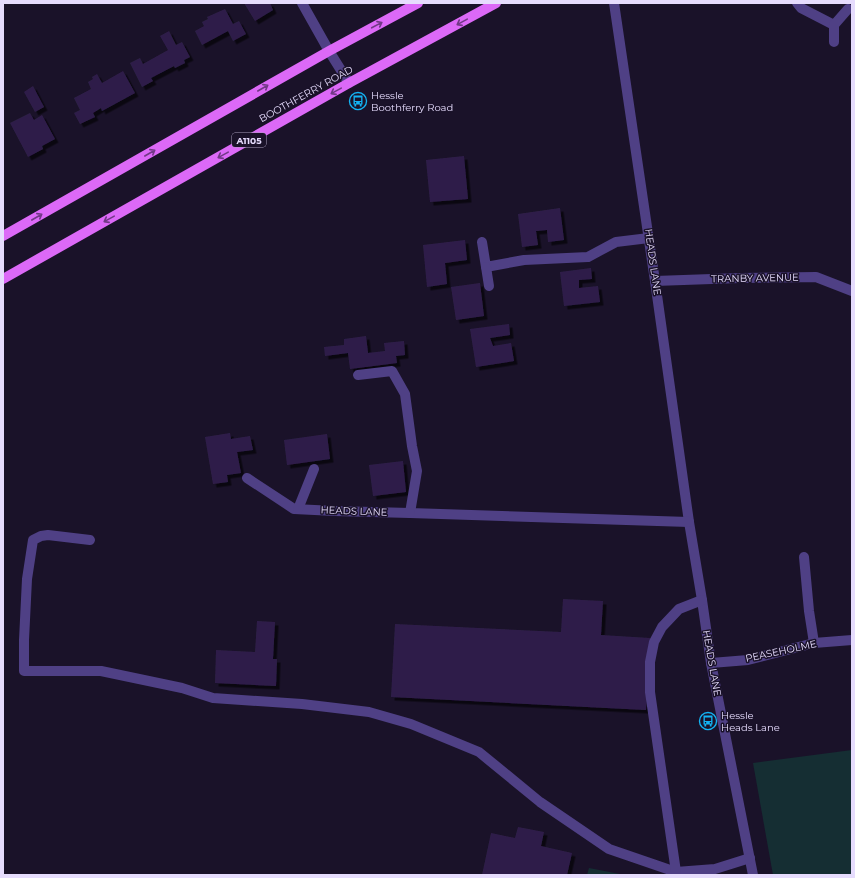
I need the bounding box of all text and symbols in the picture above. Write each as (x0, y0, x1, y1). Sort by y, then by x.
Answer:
one-way arrow (456, 18, 468, 26)
one-way arrow (370, 21, 382, 29)
street label: BOOTHFERRY ROAD (257, 63, 355, 125)
one-way arrow (257, 84, 269, 92)
one-way arrow (330, 88, 342, 95)
place label: Hessle Boothferry Road (371, 89, 453, 114)
bus stop icon: Hessle Boothferry Road (348, 91, 368, 111)
road number: A1105 (232, 133, 266, 147)
one-way arrow (144, 148, 156, 156)
one-way arrow (217, 151, 229, 159)
one-way arrow (31, 212, 43, 220)
one-way arrow (103, 215, 115, 223)
street label: HEADS LANE (642, 228, 664, 296)
street label: TRANBY AVENUE (711, 271, 799, 285)
street label: HEADS LANE (320, 503, 388, 519)
street label: HEADS LANE (700, 629, 724, 697)
street label: PEASEHOLME (744, 637, 818, 665)
place label: Hessle Heads Lane (721, 709, 780, 734)
bus stop icon: Hessle Heads Lane (698, 711, 718, 731)

